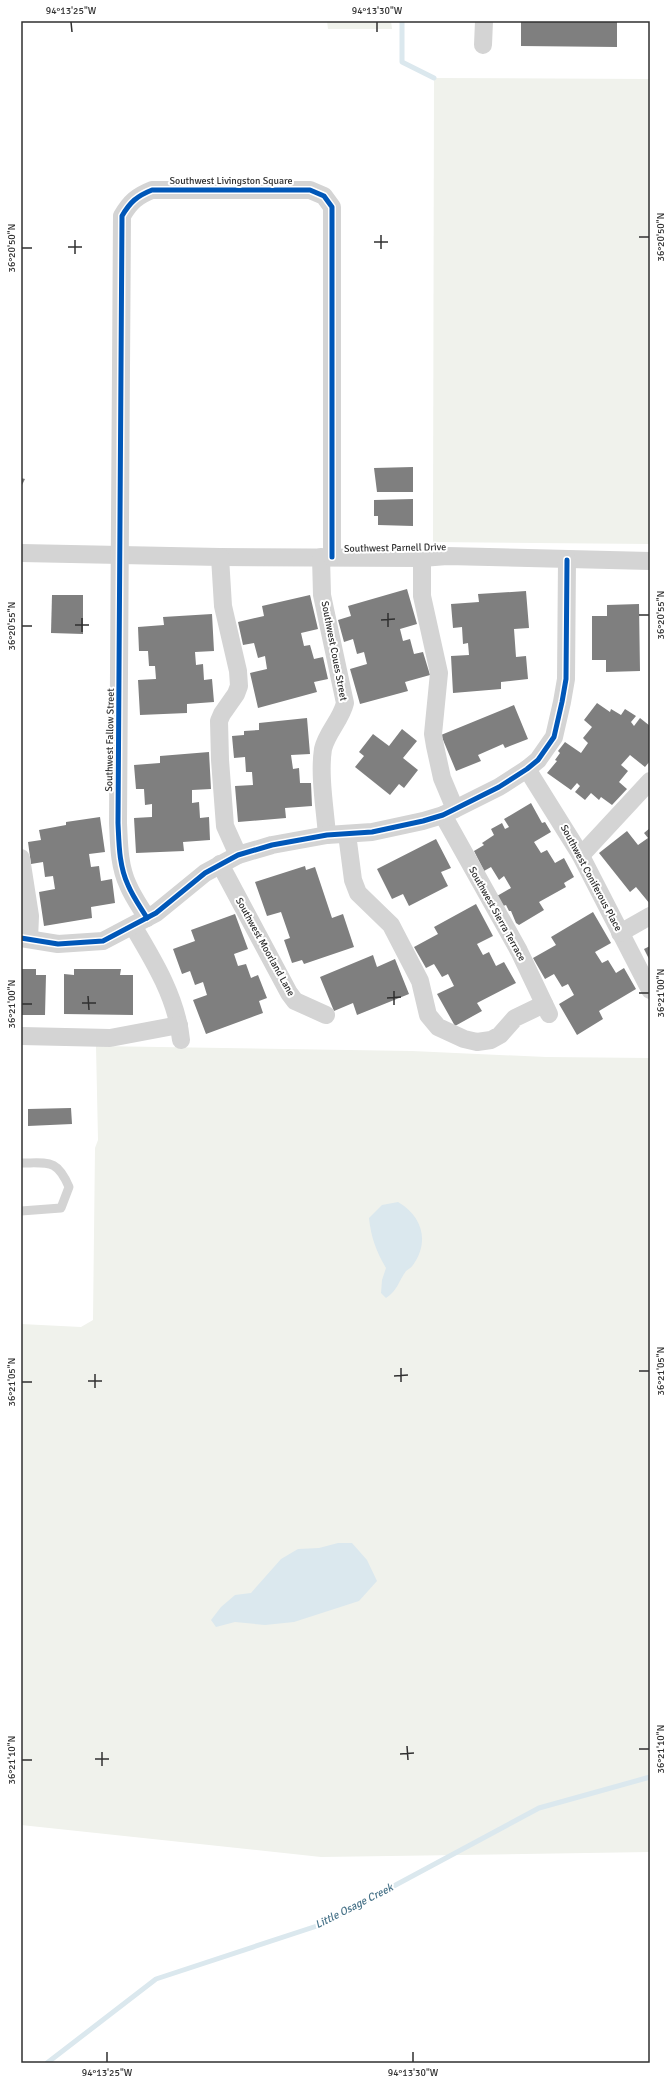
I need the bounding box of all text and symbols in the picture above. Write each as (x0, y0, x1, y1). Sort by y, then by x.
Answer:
text: 94°13'25"W (46, 5, 97, 17)
text: 94°13'30"W (352, 5, 403, 17)
street label: Southwest Livingston Square (169, 175, 293, 187)
text: 36°20'50"N (655, 213, 667, 261)
text: 36°20'50"N (6, 224, 18, 272)
street label: Southwest Parnell Drive (344, 541, 446, 555)
text: 36°20'55"N (655, 591, 667, 639)
street label: Southwest Coues Street (318, 600, 350, 702)
text: 36°20'55"N (6, 602, 18, 650)
street label: Southwest Fallow Street (103, 688, 117, 792)
street label: Southwest Coniferous Place (558, 823, 624, 933)
street label: Southwest Sierra Terrace (466, 865, 528, 963)
street label: Southwest Moorland Lane (233, 896, 297, 998)
text: 36°21'00"N (655, 969, 667, 1017)
text: 36°21'00"N (6, 980, 18, 1028)
text: 36°21'05"N (655, 1347, 667, 1395)
text: 36°21'05"N (6, 1358, 18, 1406)
text: 36°21'10"N (655, 1725, 667, 1773)
text: 36°21'10"N (6, 1736, 18, 1784)
water label: Little Osage Creek (313, 1880, 396, 1931)
text: 94°13'25"W (82, 2067, 133, 2079)
text: 94°13'30"W (388, 2067, 439, 2079)

